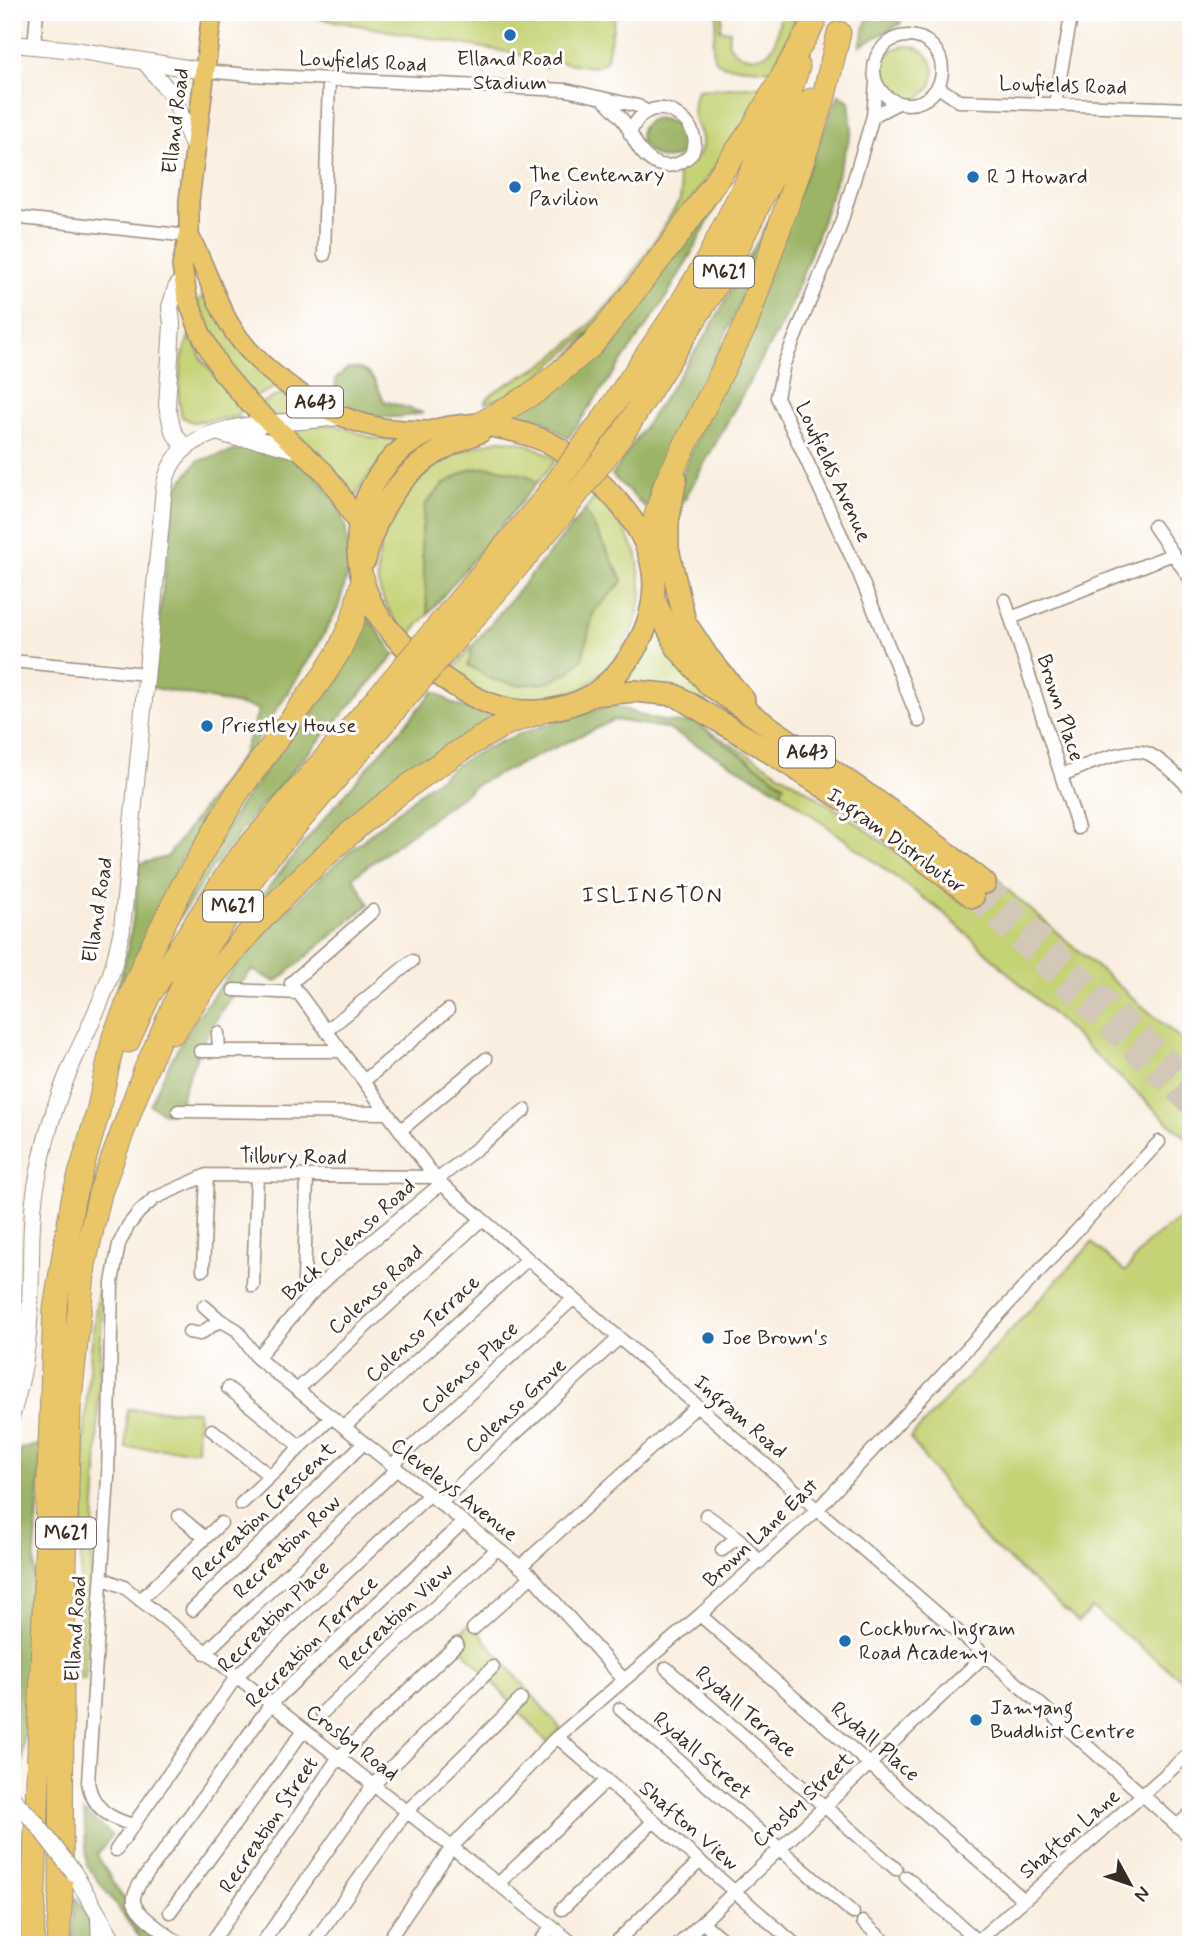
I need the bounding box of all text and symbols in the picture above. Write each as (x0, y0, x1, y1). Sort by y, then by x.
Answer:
marker: Elland Road Stadium (502, 27, 518, 43)
street label: Lowfields Road (298, 45, 428, 79)
place label: Elland Road Stadium (457, 45, 563, 97)
street label: Elland Road (156, 66, 196, 176)
street label: Lowfields Road (999, 70, 1127, 102)
place label: The Centenary Pavilion (529, 161, 664, 213)
place label: R J Howard (987, 163, 1088, 191)
marker: R J Howard (965, 169, 981, 185)
marker: The Centenary Pavilion (507, 179, 523, 195)
road number: M621 (694, 256, 754, 288)
road number: A643 (287, 386, 343, 418)
street label: Lowfields Avenue (788, 397, 878, 547)
street label: Brown Place (1030, 651, 1090, 765)
place label: Priestley House (221, 712, 357, 740)
marker: Priestley House (199, 718, 215, 734)
road number: A643 (779, 736, 835, 768)
street label: Ingram Distributor (820, 781, 971, 902)
street label: Elland Road (76, 855, 120, 965)
district label: ISLINGTON (582, 881, 724, 911)
road number: M621 (203, 890, 263, 922)
street label: Tilbury Road (239, 1142, 347, 1172)
street label: Back Colenso Road (277, 1174, 421, 1306)
street label: Colenso Road (323, 1240, 429, 1340)
street label: Colenso Terrace (360, 1269, 486, 1389)
street label: Colenso Place (415, 1315, 525, 1421)
place label: Joe Brown's (722, 1324, 827, 1352)
marker: Joe Brown's (700, 1330, 716, 1346)
street label: Colenso Grove (459, 1352, 573, 1460)
street label: Ingram Road (686, 1369, 793, 1467)
street label: Cleveleys Avenue (385, 1431, 523, 1549)
street label: Recreation Crescent (186, 1435, 343, 1588)
street label: Brown Lane East (697, 1472, 825, 1594)
street label: Recreation Row (227, 1489, 347, 1605)
road number: M621 (36, 1518, 96, 1548)
street label: Recreation Place (212, 1555, 336, 1679)
street label: Recreation View (333, 1557, 459, 1677)
street label: Recreation Terrace (240, 1570, 384, 1714)
street label: Elland Road (58, 1575, 94, 1683)
place label: Cockburn Ingram Road Academy (859, 1615, 1016, 1667)
marker: Cockburn Ingram Road Academy (837, 1633, 853, 1649)
street label: Rydall Terrace (689, 1660, 803, 1764)
place label: Jamyang Buddhist Centre (990, 1694, 1135, 1746)
street label: Rydall Place (824, 1695, 926, 1789)
street label: Crosby Road (300, 1698, 404, 1788)
street label: Rydall Street (647, 1705, 757, 1807)
marker: Jamyang Buddhist Centre (968, 1712, 984, 1728)
street label: Crosby Street (746, 1745, 860, 1854)
street label: Recreation Street (213, 1751, 325, 1899)
street label: Shafton View (633, 1775, 745, 1877)
street label: Shafton Lane (1014, 1783, 1126, 1885)
north arrow (1094, 1848, 1164, 1918)
text: N (1128, 1881, 1156, 1907)

